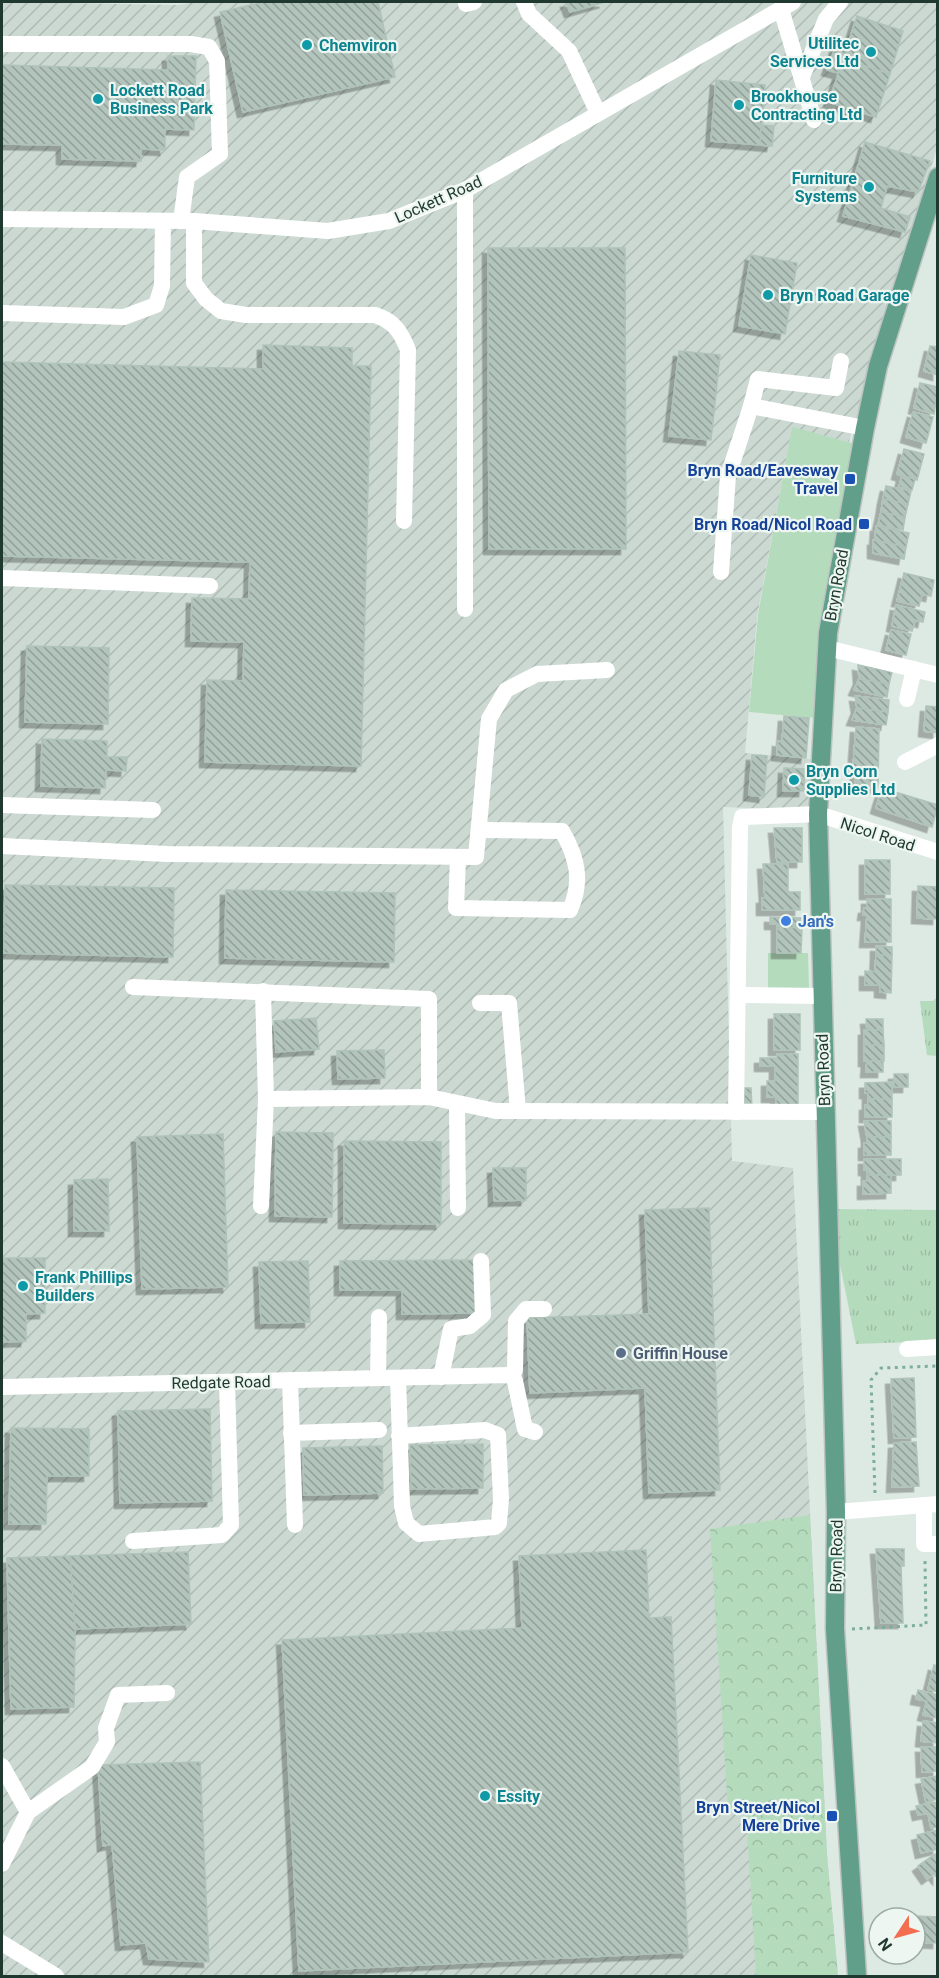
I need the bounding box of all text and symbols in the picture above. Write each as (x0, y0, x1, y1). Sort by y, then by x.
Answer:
place label: Utilitec Services Ltd (770, 34, 859, 71)
place label: Chemviron (319, 36, 397, 55)
marker: Chemviron (300, 38, 314, 52)
marker: Utilitec Services Ltd (864, 45, 878, 59)
place label: Lockett Road Business Park (110, 81, 213, 118)
place label: Brookhouse Contracting Ltd (751, 87, 862, 124)
marker: Lockett Road Business Park (91, 92, 105, 106)
marker: Brookhouse Contracting Ltd (732, 98, 746, 112)
place label: Furniture Systems (792, 169, 857, 206)
street label: Lockett Road (392, 172, 485, 227)
marker: Furniture Systems (862, 180, 876, 194)
place label: Bryn Road Garage (780, 286, 910, 305)
marker: Bryn Road Garage (761, 288, 775, 302)
place label: Bryn Road/Eavesway Travel (687, 461, 839, 498)
marker: Bryn Road/Eavesway Travel (843, 472, 857, 486)
place label: Bryn Road/Nicol Road (694, 515, 852, 534)
marker: Bryn Road/Nicol Road (857, 517, 871, 531)
street label: Bryn Road (821, 548, 852, 622)
place label: Bryn Corn Supplies Ltd (806, 762, 895, 799)
marker: Bryn Corn Supplies Ltd (787, 773, 801, 787)
street label: Nicol Road (838, 813, 918, 855)
place label: Jan's (798, 912, 834, 931)
marker: Jan's (779, 914, 793, 928)
street label: Bryn Road (813, 1033, 834, 1107)
place label: Frank Phillips Builders (35, 1268, 133, 1305)
marker: Frank Phillips Builders (16, 1279, 30, 1293)
place label: Griffin House (633, 1344, 728, 1363)
marker: Griffin House (614, 1346, 628, 1360)
street label: Redgate Road (171, 1372, 271, 1393)
street label: Bryn Road (826, 1520, 847, 1592)
place label: Essity (497, 1787, 541, 1806)
marker: Essity (478, 1789, 492, 1803)
place label: Bryn Street/Nicol Mere Drive (696, 1798, 820, 1835)
marker: Bryn Street/Nicol Mere Drive (825, 1809, 839, 1823)
north arrow (867, 1906, 927, 1966)
text: N (874, 1934, 896, 1955)

